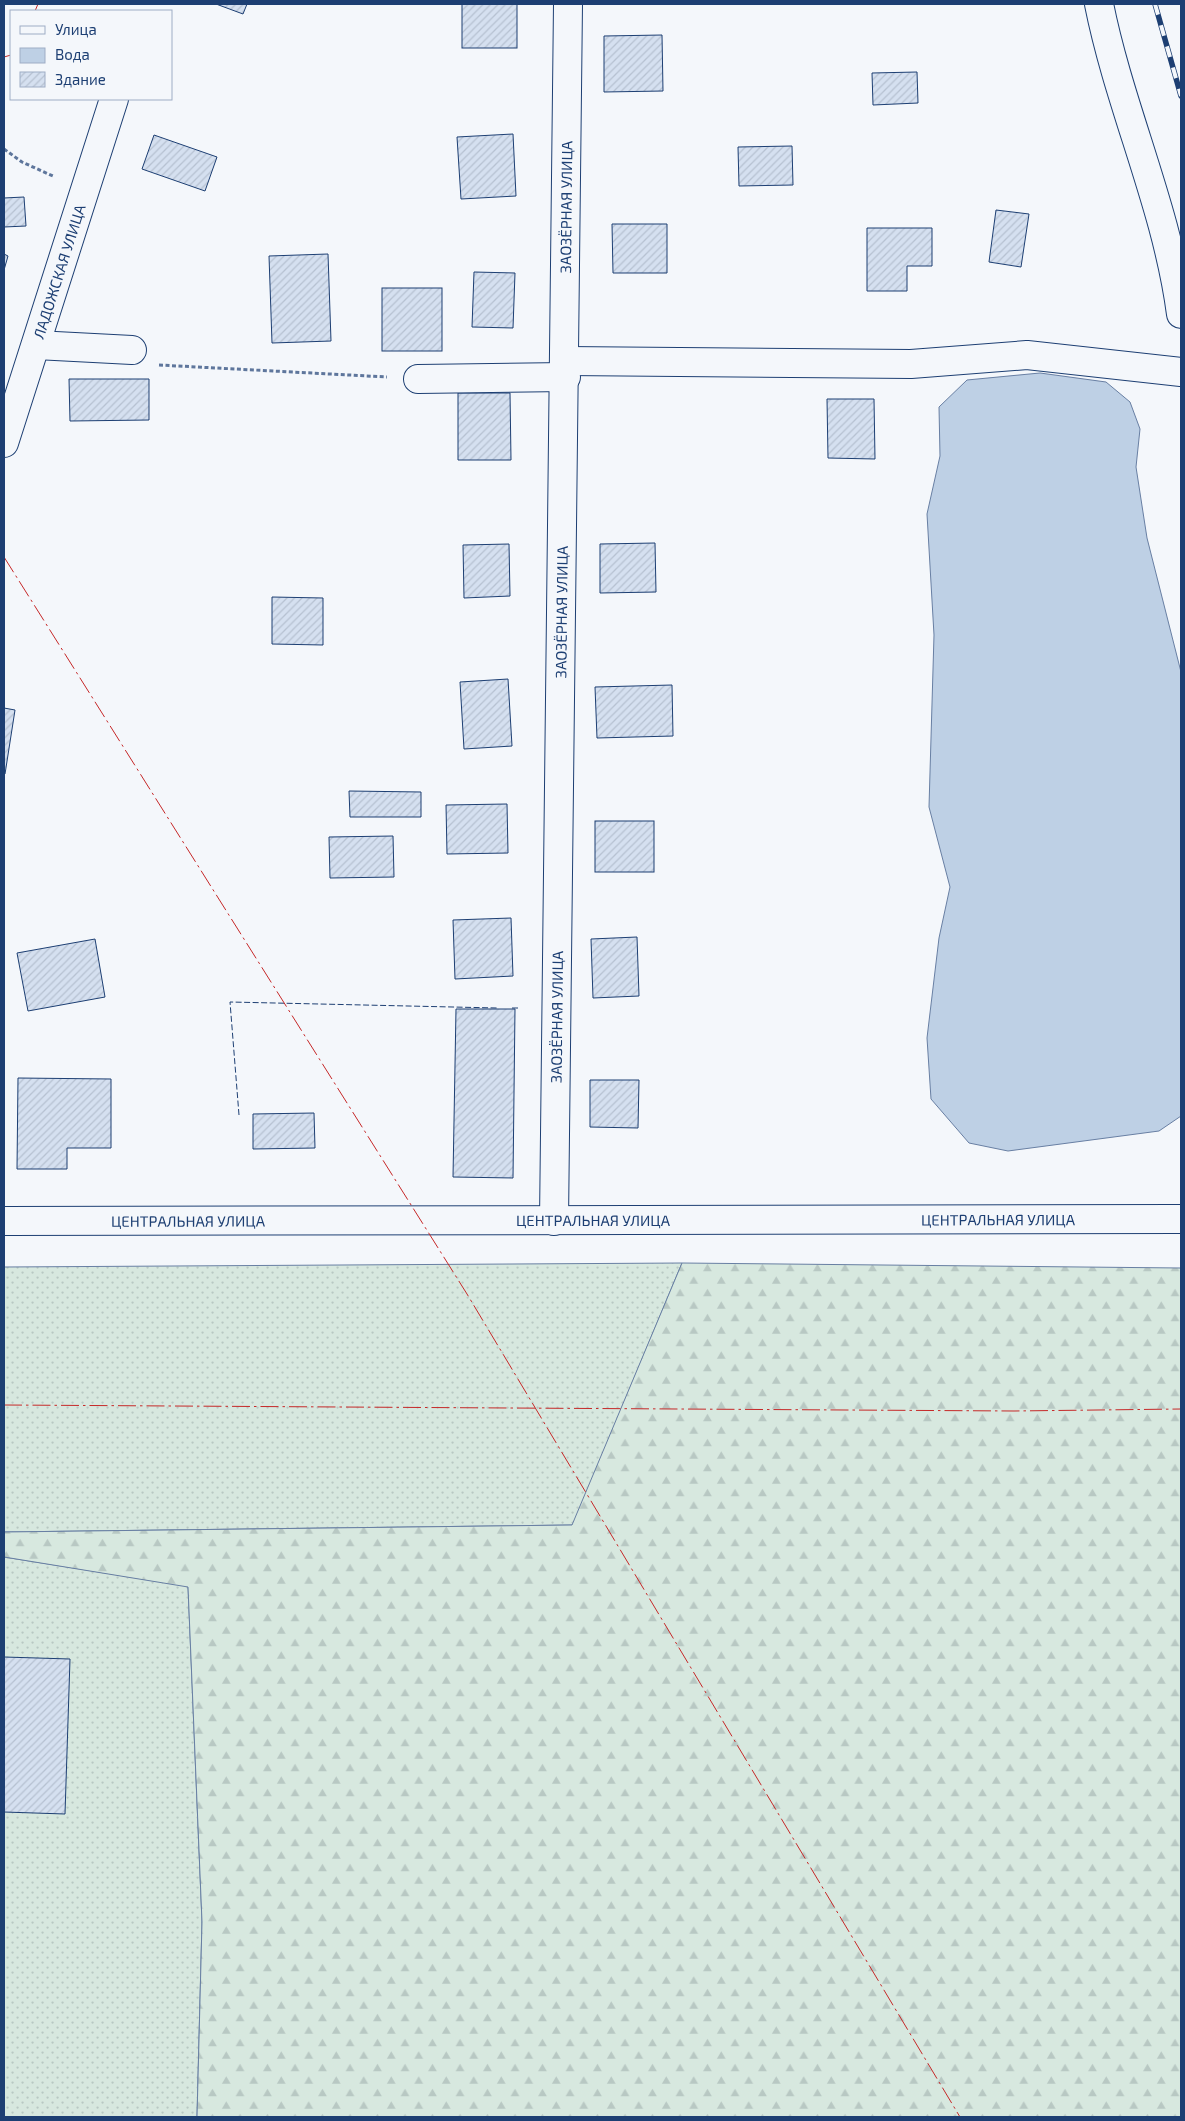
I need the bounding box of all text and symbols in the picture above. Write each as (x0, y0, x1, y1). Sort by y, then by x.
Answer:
legend (10, 10, 172, 100)
text: Улица (55, 20, 97, 38)
text: Вода (55, 45, 90, 63)
text: Здание (55, 70, 106, 88)
street label: ЗАОЗЁРНАЯ УЛИЦА (556, 140, 575, 273)
street label: ЛАДОЖСКАЯ УЛИЦА (29, 202, 89, 341)
street label: ЗАОЗЁРНАЯ УЛИЦА (551, 545, 571, 678)
street label: ЗАОЗЁРНАЯ УЛИЦА (547, 950, 566, 1083)
street label: ЦЕНТРАЛЬНАЯ УЛИЦА (921, 1210, 1076, 1228)
street label: ЦЕНТРАЛЬНАЯ УЛИЦА (516, 1211, 671, 1229)
street label: ЦЕНТРАЛЬНАЯ УЛИЦА (111, 1212, 266, 1230)

